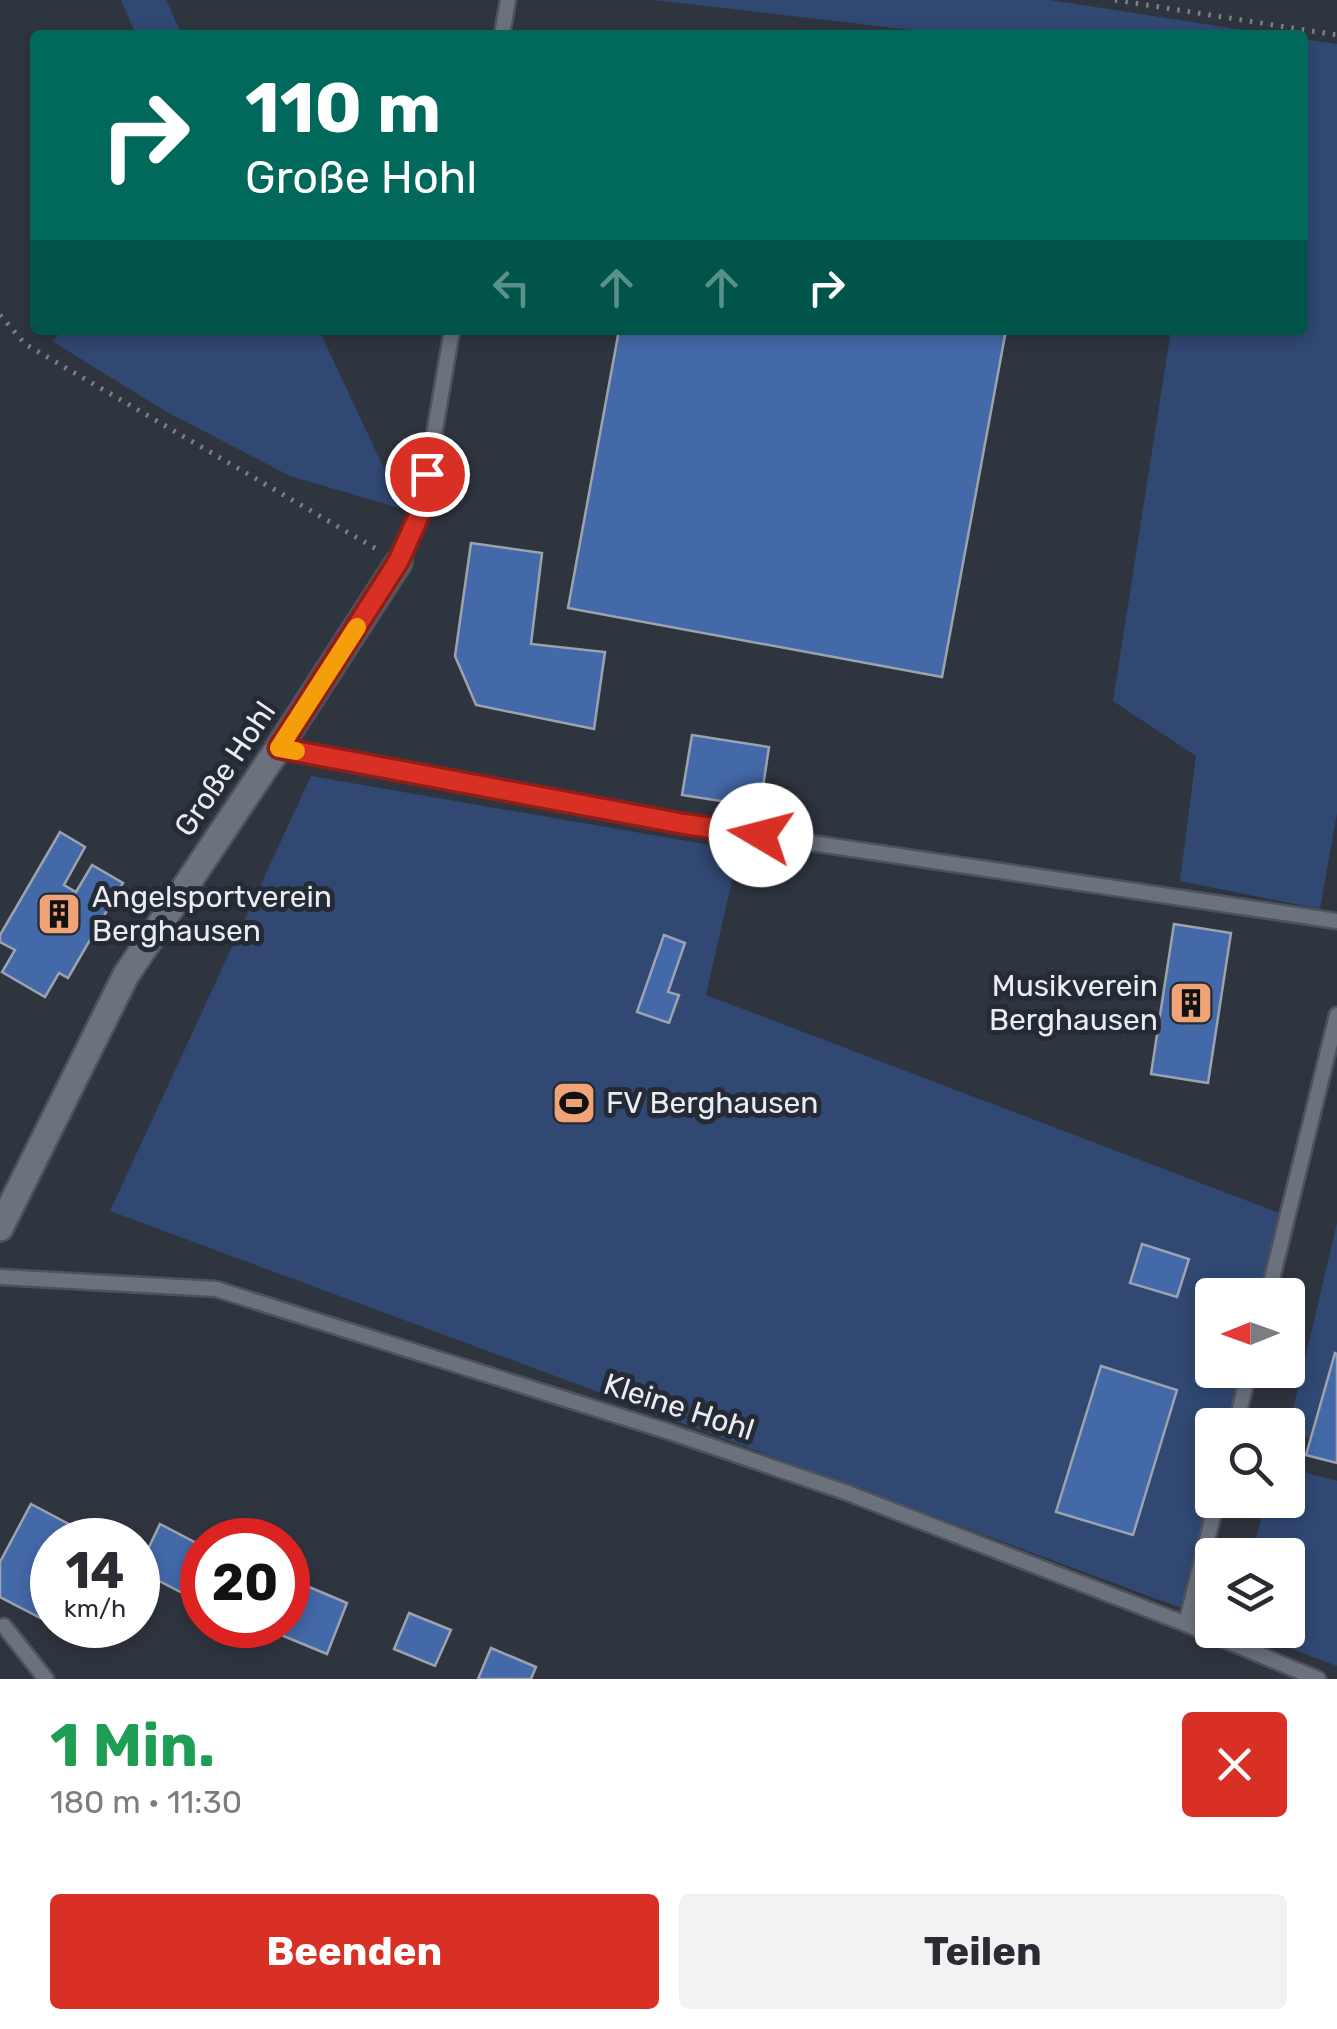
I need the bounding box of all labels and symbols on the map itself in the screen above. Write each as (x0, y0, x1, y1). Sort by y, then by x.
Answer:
pin (385, 432, 470, 517)
street label: Große Hohl (167, 695, 283, 843)
position arrow (709, 783, 813, 887)
place label: Angelsportverein Berghausen (92, 879, 332, 949)
building icon: Angelsportverein Berghausen (36, 891, 82, 937)
place label: Musikverein Berghausen (989, 968, 1158, 1038)
building icon: Musikverein Berghausen (1168, 980, 1214, 1026)
sports icon: FV Berghausen (551, 1080, 597, 1126)
place label: FV Berghausen (606, 1085, 819, 1121)
north arrow (1195, 1278, 1305, 1388)
street label: Kleine Hohl (599, 1366, 759, 1448)
speed limit sign: 20 (180, 1518, 310, 1648)

